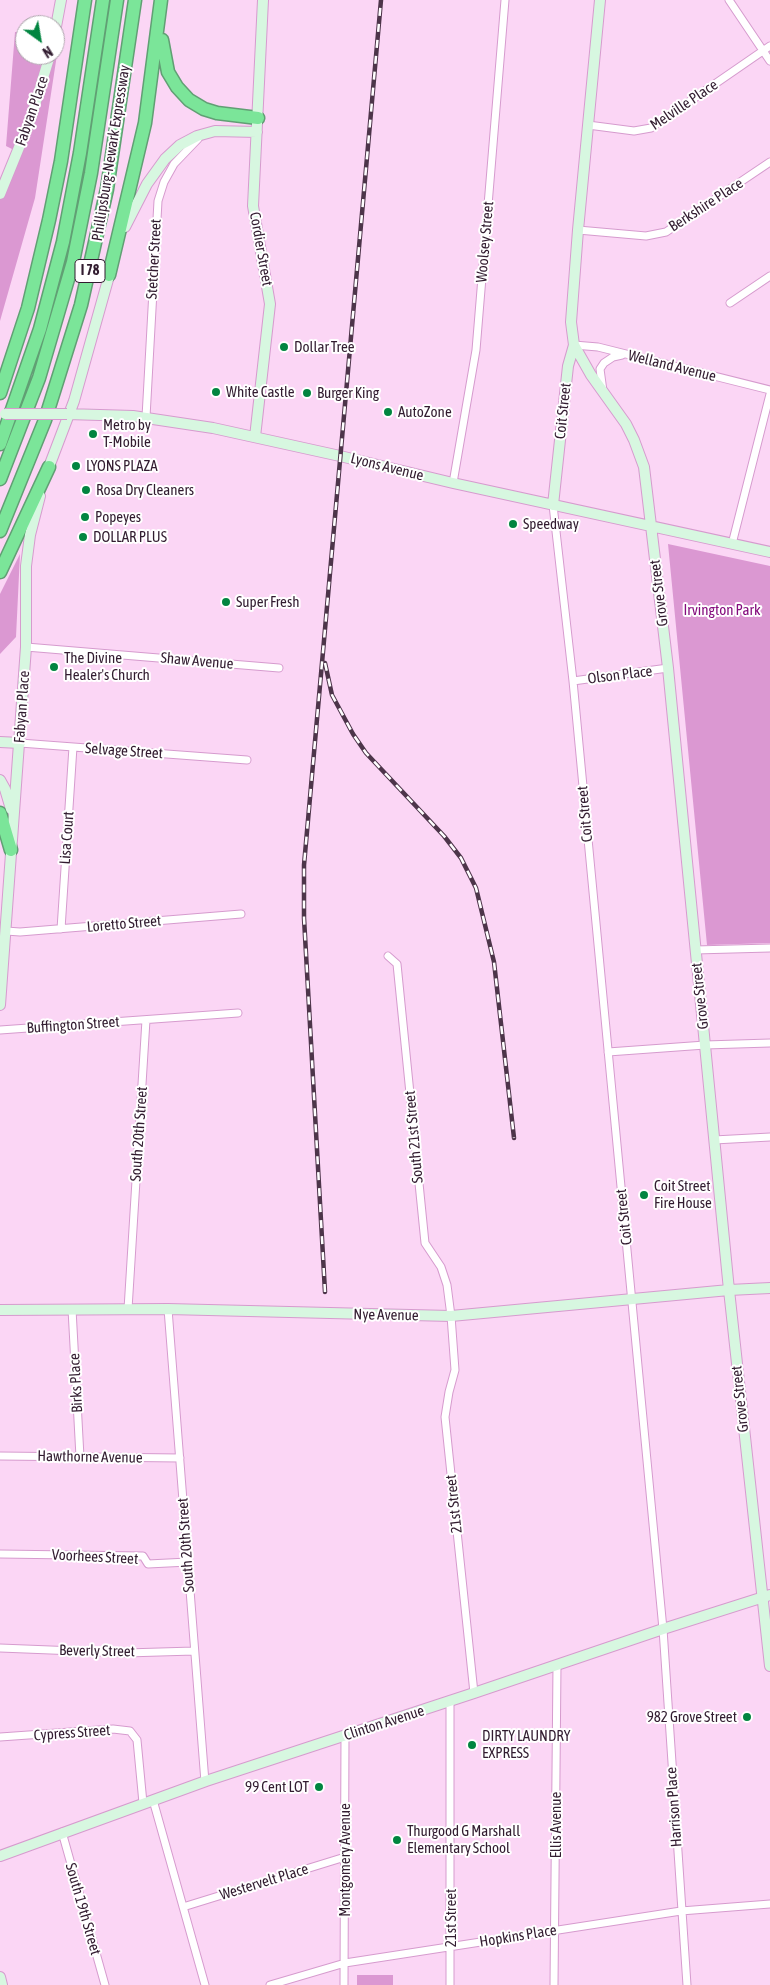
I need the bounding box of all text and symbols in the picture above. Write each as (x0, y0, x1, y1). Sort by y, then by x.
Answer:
north arrow (15, 15, 65, 65)
text: N (40, 43, 55, 61)
street label: Phillipsburg-Newark Expressway (88, 64, 134, 242)
street label: Fabyan Place (12, 74, 52, 148)
street label: Melville Place (647, 76, 721, 134)
street label: Berkshire Place (665, 174, 747, 236)
street label: Woolsey Street (472, 201, 498, 283)
street label: Cordier Street (246, 211, 276, 287)
street label: Stetcher Street (143, 218, 165, 300)
road number: I 78 (75, 260, 105, 282)
place label: Dollar Tree (294, 338, 355, 356)
marker: Dollar Tree (278, 341, 290, 353)
street label: Welland Avenue (626, 346, 718, 386)
street label: Coit Street (551, 382, 575, 440)
place label: White Castle (226, 383, 295, 401)
place label: Burger King (317, 384, 379, 402)
marker: White Castle (210, 386, 222, 398)
marker: Burger King (301, 387, 313, 399)
place label: AutoZone (398, 403, 452, 421)
marker: AutoZone (382, 406, 394, 418)
place label: Metro by T-Mobile (103, 416, 151, 451)
marker: Metro by T-Mobile (87, 428, 99, 440)
street label: Lyons Avenue (349, 449, 425, 485)
place label: LYONS PLAZA (86, 457, 158, 475)
marker: LYONS PLAZA (70, 460, 82, 472)
place label: Rosa Dry Cleaners (96, 481, 194, 499)
marker: Rosa Dry Cleaners (80, 484, 92, 496)
place label: Popeyes (95, 508, 141, 526)
marker: Popeyes (79, 511, 91, 523)
place label: Speedway (523, 515, 579, 533)
marker: Speedway (507, 518, 519, 530)
place label: DOLLAR PLUS (93, 528, 167, 546)
marker: DOLLAR PLUS (77, 531, 89, 543)
street label: Grove Street (646, 559, 672, 627)
place label: Super Fresh (236, 593, 299, 611)
marker: Super Fresh (220, 596, 232, 608)
park label: Irvington Park (683, 601, 761, 619)
place label: The Divine Healer's Church (64, 649, 150, 684)
street label: Shaw Avenue (160, 649, 234, 673)
marker: The Divine Healer's Church (48, 661, 60, 673)
street label: Olson Place (587, 662, 653, 688)
street label: Fabyan Place (10, 670, 34, 744)
street label: Selvage Street (85, 739, 163, 763)
street label: Coit Street (574, 785, 596, 843)
street label: Lisa Court (56, 811, 78, 865)
street label: Loretto Street (86, 912, 162, 936)
street label: Grove Street (688, 962, 712, 1030)
street label: Buffington Street (26, 1013, 120, 1037)
street label: South 20th Street (127, 1086, 151, 1182)
street label: South 21st Street (401, 1090, 427, 1184)
place label: Coit Street Fire House (654, 1177, 712, 1212)
street label: Coit Street (612, 1188, 636, 1246)
marker: Coit Street Fire House (638, 1189, 650, 1201)
street label: Nye Avenue (353, 1305, 419, 1325)
street label: Birks Place (65, 1353, 87, 1413)
street label: Grove Street (728, 1365, 752, 1433)
street label: Hawthorne Avenue (37, 1447, 143, 1467)
street label: 21st Street (442, 1474, 466, 1534)
street label: South 20th Street (174, 1497, 198, 1593)
street label: Voorhees Street (51, 1546, 139, 1568)
street label: Beverly Street (59, 1641, 135, 1661)
street label: Clinton Avenue (342, 1702, 426, 1744)
place label: 982 Grove Street (647, 1708, 737, 1726)
marker: 982 Grove Street (741, 1711, 753, 1723)
street label: Cypress Street (33, 1721, 111, 1745)
place label: DIRTY LAUNDRY EXPRESS (482, 1727, 570, 1762)
marker: DIRTY LAUNDRY EXPRESS (466, 1739, 478, 1751)
street label: Harrison Place (662, 1766, 686, 1848)
place label: 99 Cent LOT (245, 1778, 309, 1796)
marker: 99 Cent LOT (313, 1781, 325, 1793)
street label: Ellis Avenue (547, 1792, 565, 1858)
street label: Montgomery Avenue (336, 1803, 354, 1917)
place label: Thurgood G Marshall Elementary School (407, 1822, 520, 1857)
marker: Thurgood G Marshall Elementary School (391, 1834, 403, 1846)
street label: Westervelt Place (217, 1860, 311, 1904)
street label: South 19th Street (61, 1861, 105, 1957)
street label: 21st Street (442, 1889, 460, 1947)
street label: Hopkins Place (478, 1921, 558, 1951)

